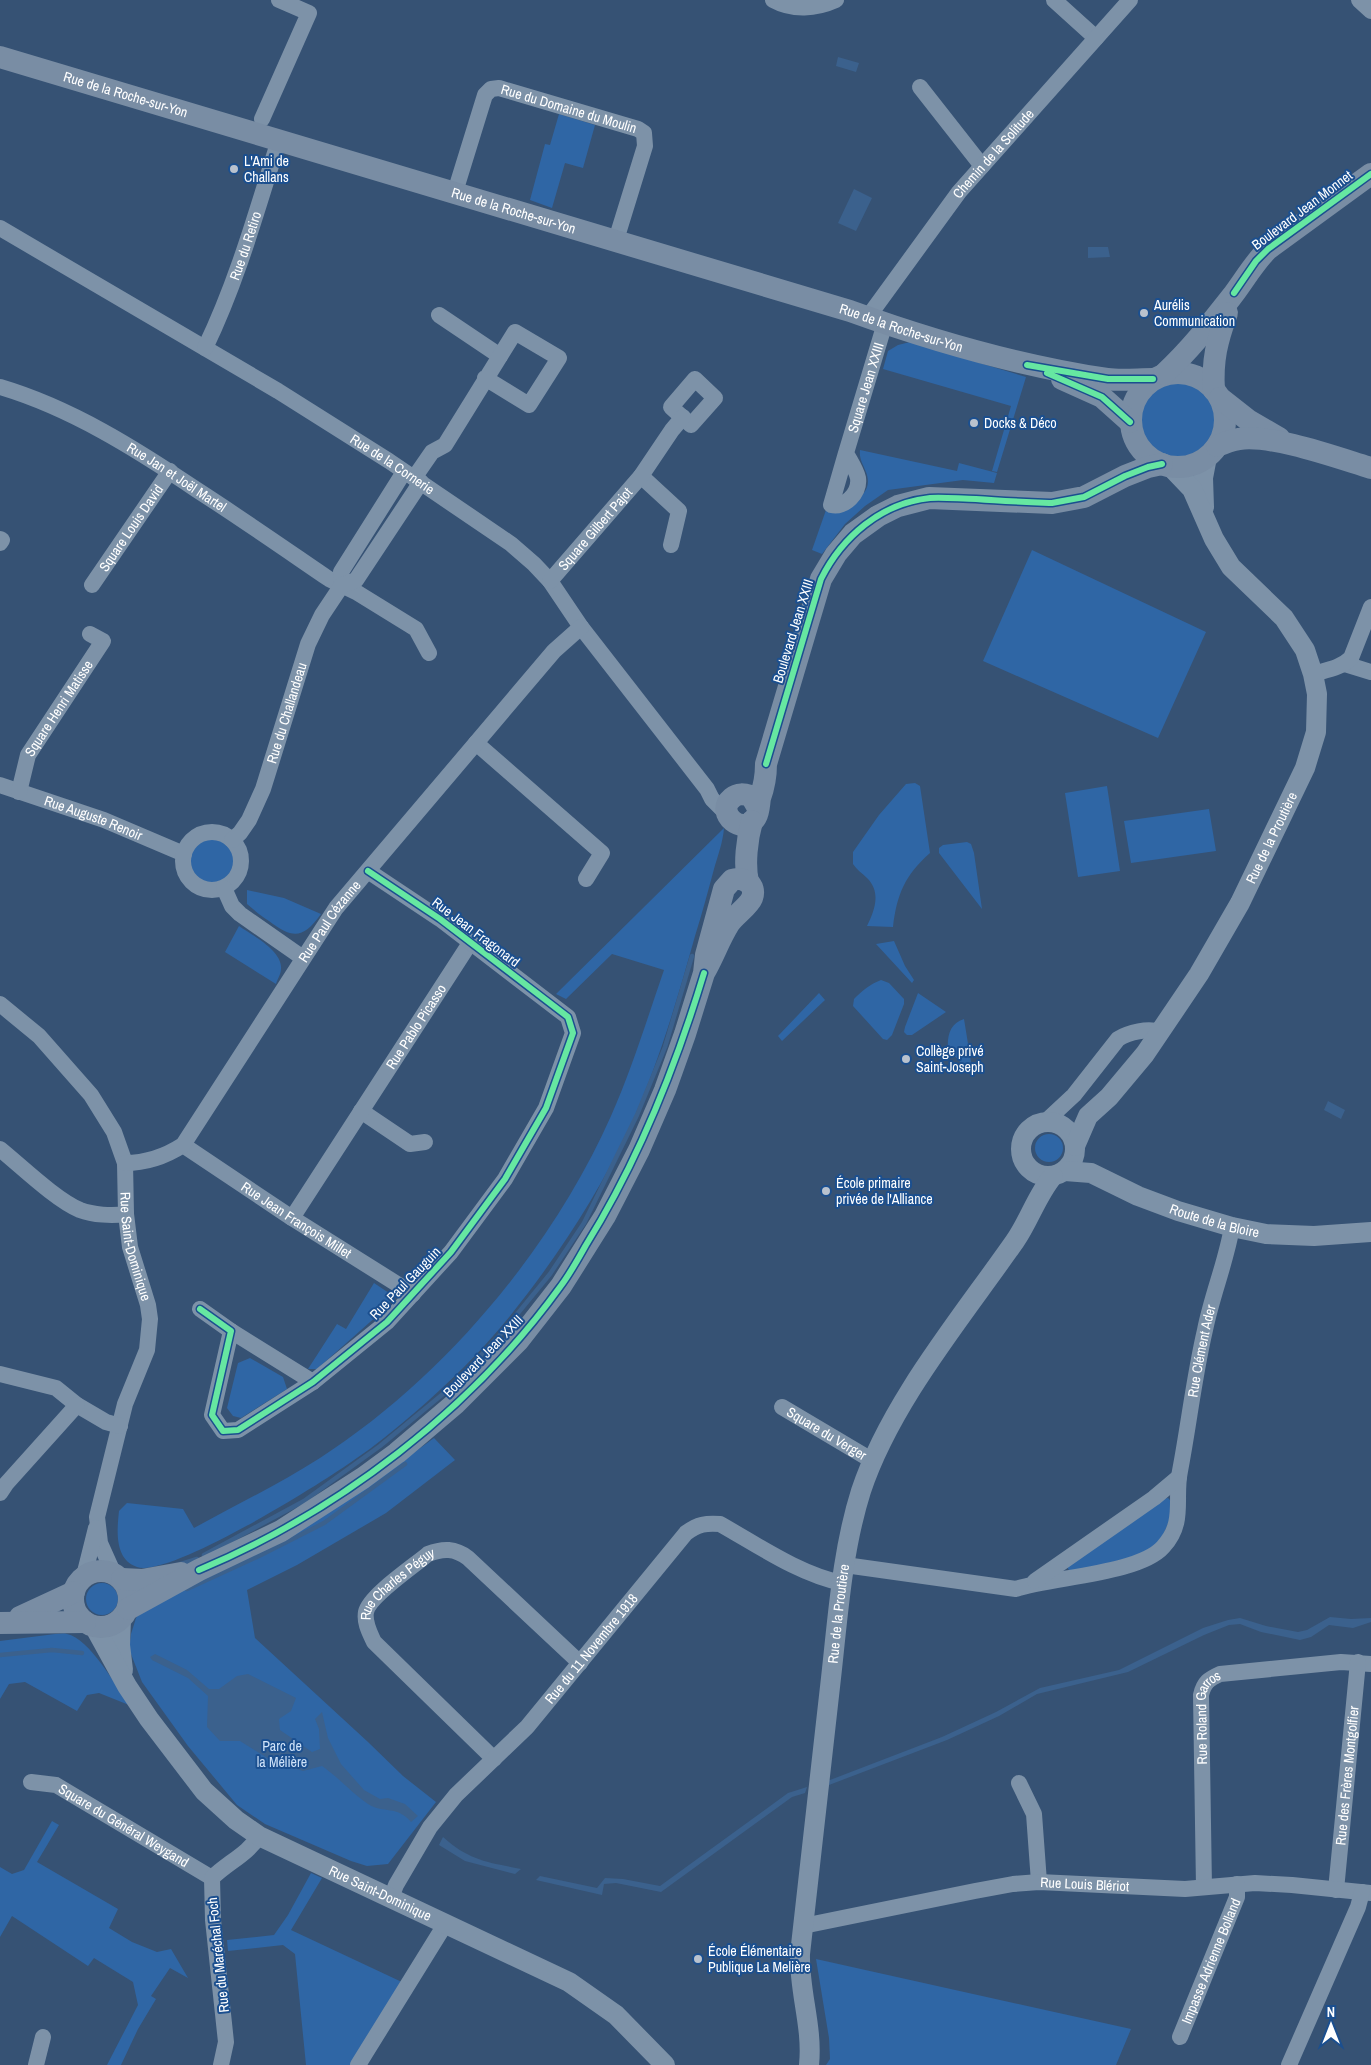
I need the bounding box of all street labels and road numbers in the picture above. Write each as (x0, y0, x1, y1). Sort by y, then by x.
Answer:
street label: Rue de la Roche-sur-Yon (61, 67, 190, 121)
street label: Rue du Domaine du Moulin (499, 80, 639, 137)
street label: Chemin de la Solitude (948, 105, 1038, 202)
street label: Boulevard Jean Monnet (1248, 166, 1356, 254)
street label: Rue de la Roche-sur-Yon (449, 183, 578, 238)
street label: Rue du Retiro (225, 209, 265, 283)
street label: Rue de la Roche-sur-Yon (837, 299, 965, 356)
street label: Square Jean XXIII (844, 340, 888, 435)
street label: Rue de la Cornerie (347, 430, 438, 498)
street label: Rue Jan et Joël Martel (124, 438, 230, 516)
street label: Square Louis David (95, 481, 167, 575)
street label: Square Gilbert Pajot (554, 484, 636, 574)
street label: Boulevard Jean XXIII (769, 577, 817, 685)
street label: Square Henri Matisse (20, 657, 97, 760)
street label: Rue du Challandeau (262, 660, 311, 766)
street label: Rue de la Proutière (1242, 789, 1301, 887)
street label: Rue Auguste Renoir (42, 792, 145, 844)
street label: Rue Paul Cézanne (294, 877, 365, 966)
street label: Rue Jean Fragonard (429, 893, 523, 971)
street label: Rue Pablo Picasso (382, 981, 450, 1073)
street label: Rue Jean François Millet (238, 1178, 355, 1262)
street label: Rue Saint-Dominique (117, 1192, 155, 1303)
street label: Route de la Bloire (1167, 1200, 1261, 1241)
street label: Rue Paul Gauguin (366, 1243, 444, 1323)
street label: Rue Clément Ader (1183, 1303, 1220, 1399)
street label: Boulevard Jean XXIII (439, 1311, 527, 1401)
street label: Square du Verger (783, 1403, 870, 1464)
street label: Rue Charles Péguy (357, 1543, 437, 1620)
street label: Rue de la Proutière (824, 1563, 853, 1664)
street label: Rue du 11 Novembre 1918 (541, 1590, 642, 1707)
street label: Rue Roland Garros (1192, 1666, 1224, 1765)
street label: Rue des Frères Montgolfier (1331, 1705, 1363, 1846)
street label: Square du Général Weygand (55, 1780, 192, 1871)
street label: Rue Saint-Dominique (326, 1861, 434, 1925)
street label: Rue Louis Blériot (1040, 1873, 1130, 1895)
street label: Impasse Adrienne Bolland (1177, 1896, 1245, 2027)
street label: Rue du Maréchal Foch (203, 1897, 233, 2013)

